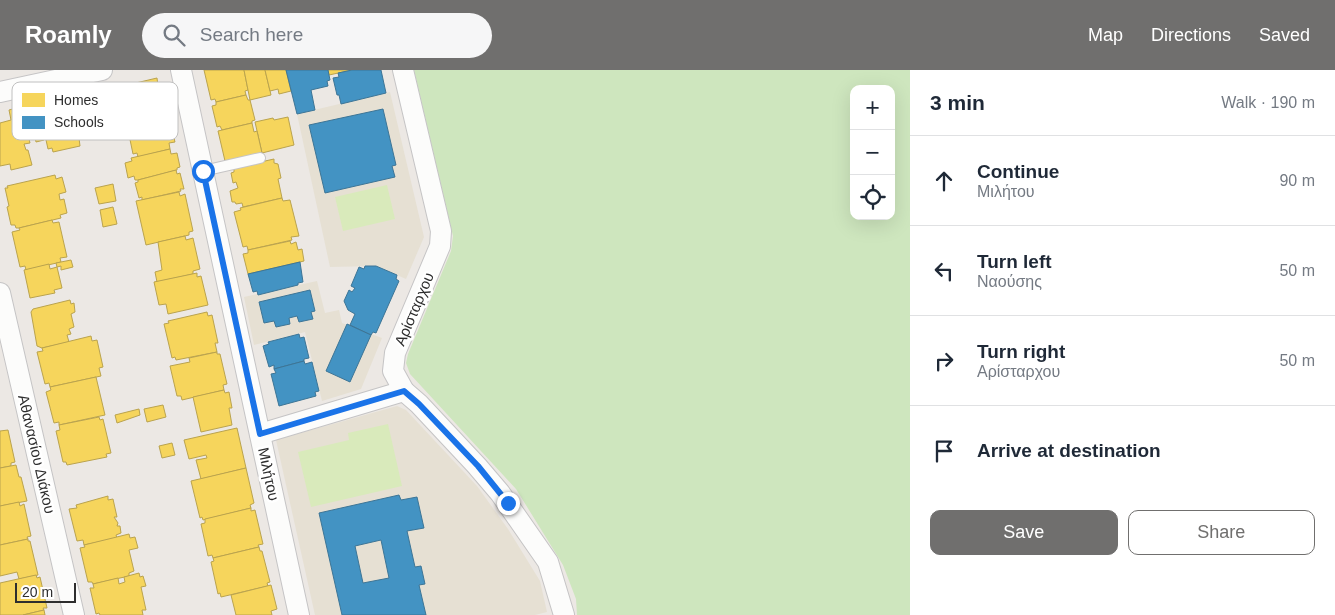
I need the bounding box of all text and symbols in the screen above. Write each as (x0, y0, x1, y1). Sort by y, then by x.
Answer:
search box (142, 13, 492, 58)
text: Roamly (25, 21, 112, 48)
icon: search (160, 21, 188, 49)
text: Search here (200, 24, 303, 45)
text: Map (1088, 25, 1123, 45)
text: Directions (1151, 25, 1231, 45)
text: Saved (1259, 25, 1310, 45)
legend (12, 82, 178, 140)
map controls (850, 85, 895, 220)
button: + (850, 85, 895, 130)
text: 3 min (930, 91, 985, 114)
text: Homes (54, 92, 98, 108)
text: Walk · 190 m (1221, 94, 1315, 111)
text: Schools (54, 114, 104, 130)
button: − (850, 130, 895, 175)
route start (192, 160, 215, 183)
text: Continue (977, 161, 1059, 182)
icon: ahead (930, 167, 958, 195)
text: 90 m (1279, 172, 1315, 189)
button: locate (850, 175, 895, 220)
text: Μιλήτου (977, 183, 1035, 200)
text: Turn left (977, 251, 1052, 272)
icon: left (930, 257, 958, 285)
text: 50 m (1279, 262, 1315, 279)
street label: Αρίσταρχου (391, 270, 437, 348)
text: Ναούσης (977, 273, 1042, 290)
text: Turn right (977, 341, 1065, 362)
icon: right (930, 347, 958, 375)
text: 50 m (1279, 352, 1315, 369)
text: Αρίσταρχου (977, 363, 1060, 380)
street label: Αθανασίου Διάκου (15, 393, 59, 515)
icon: arrive (930, 437, 958, 465)
text: Arrive at destination (977, 440, 1161, 461)
street label: Μιλήτου (255, 446, 283, 502)
route end (497, 492, 520, 515)
button: Save (930, 510, 1118, 555)
button: Share (1128, 510, 1315, 555)
scale bar (15, 580, 76, 603)
text: 20 m (22, 584, 53, 600)

